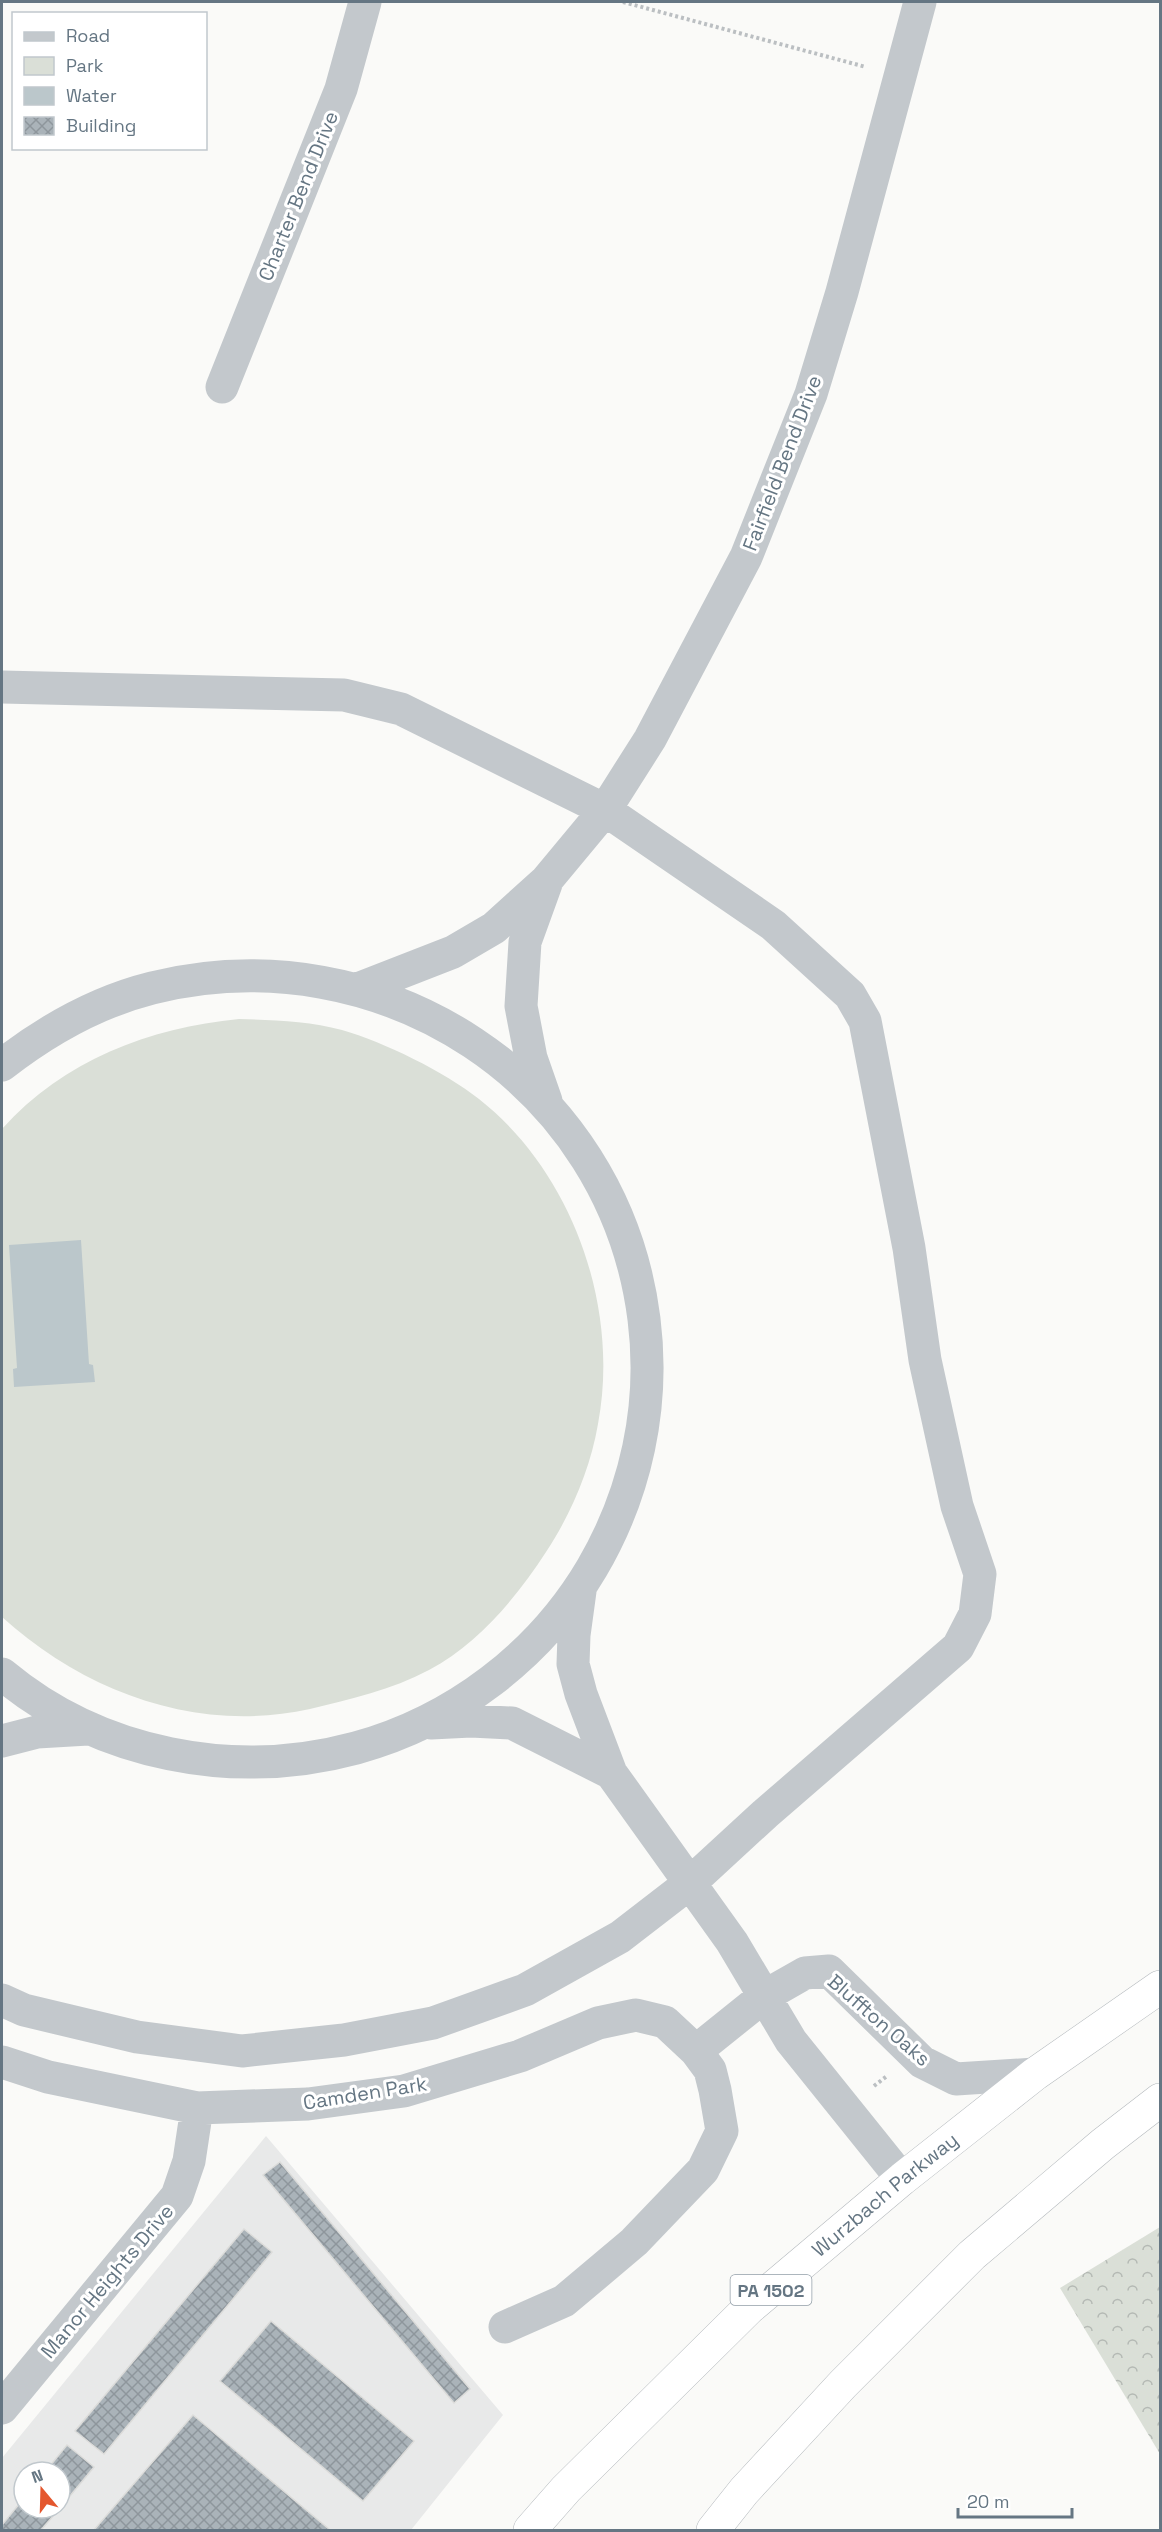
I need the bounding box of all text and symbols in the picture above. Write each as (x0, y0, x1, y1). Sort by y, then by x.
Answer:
legend (12, 12, 207, 150)
text: Road (66, 24, 110, 47)
text: Park (66, 54, 104, 77)
text: Water (66, 84, 117, 107)
street label: Charter Bend Drive (252, 107, 344, 285)
text: Building (66, 114, 136, 137)
street label: Fairfield Bend Drive (737, 372, 827, 554)
street label: Bluffton Oaks (822, 1968, 936, 2072)
street label: Camden Park (301, 2070, 429, 2116)
street label: Wurzbach Parkway (806, 2127, 963, 2263)
street label: Manor Heights Drive (35, 2198, 179, 2364)
road number: PA 1502 (730, 2275, 812, 2305)
north arrow (12, 2460, 72, 2520)
text: N (29, 2465, 46, 2488)
scale bar (958, 2481, 1072, 2519)
text: 20 m (967, 2490, 1010, 2513)

